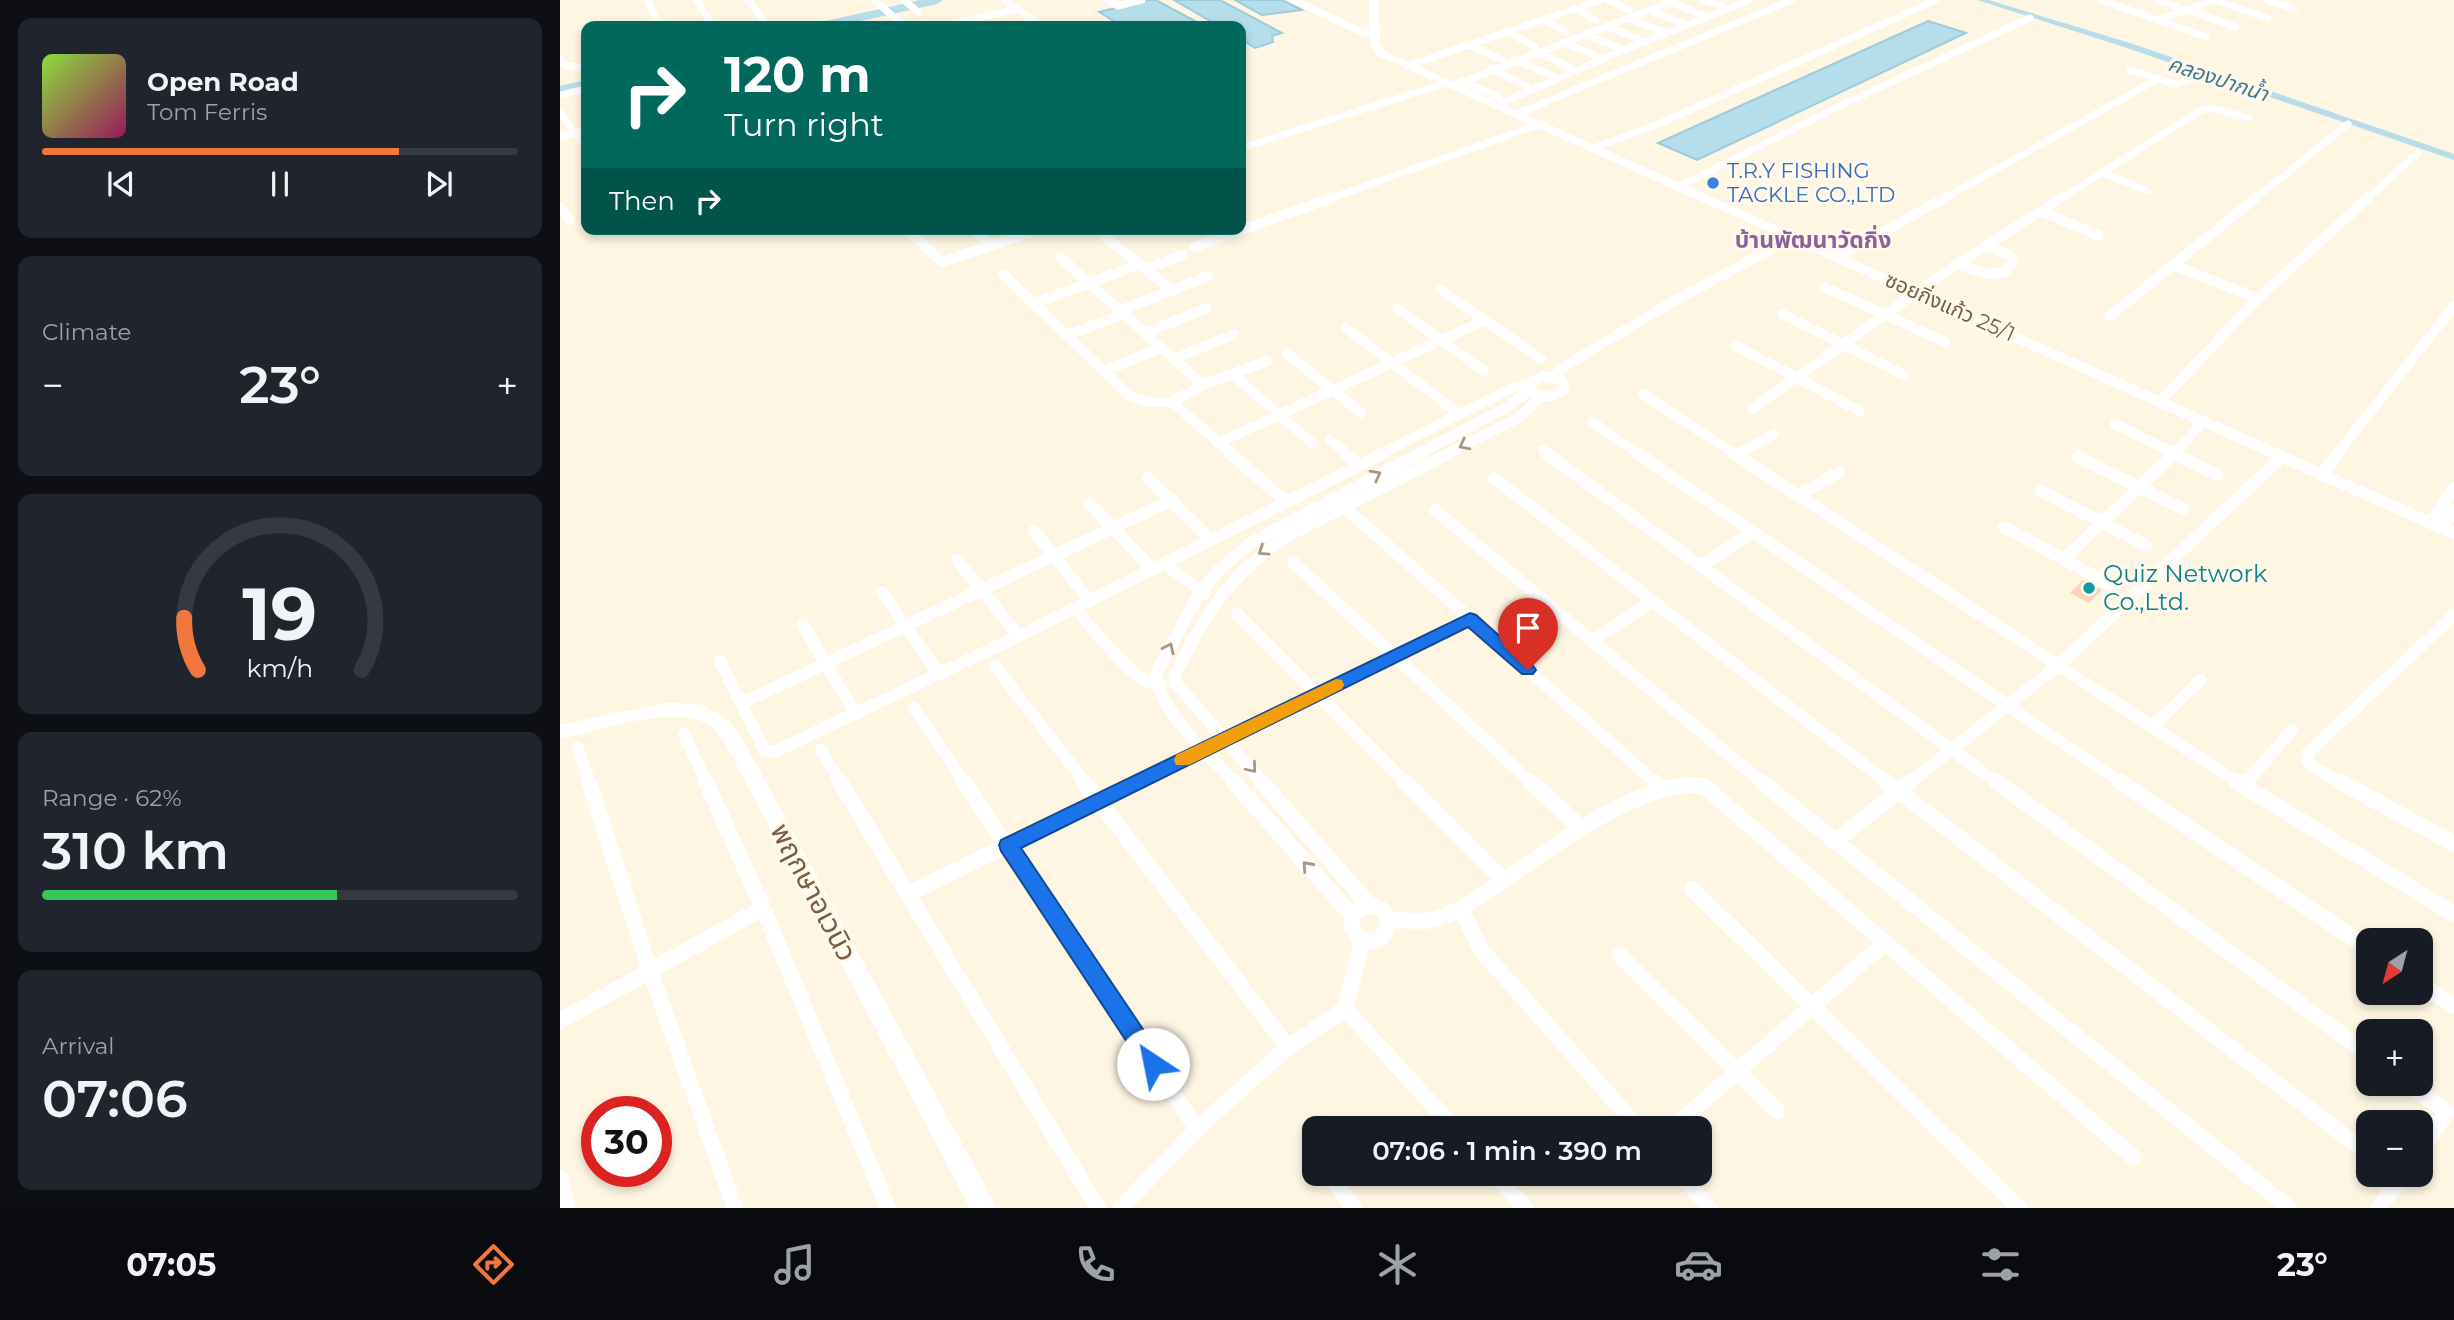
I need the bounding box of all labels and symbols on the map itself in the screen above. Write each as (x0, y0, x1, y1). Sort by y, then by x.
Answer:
water label: คลองปากน้ำ (2165, 49, 2273, 107)
place label: T.R.Y FISHING TACKLE CO.,LTD (1727, 158, 1895, 207)
marker: T.R.Y FISHING TACKLE CO.,LTD (1705, 175, 1721, 191)
district label: บ้านพัฒนาวัดกิ่ง (1735, 225, 1891, 254)
street label: ซอยกิ่งแก้ว 25/1 (1881, 266, 2019, 346)
one-way arrow (1459, 437, 1471, 450)
one-way arrow (1368, 470, 1381, 484)
one-way arrow (1258, 543, 1271, 555)
place label: Quiz Network Co.,Ltd. (2103, 559, 2268, 616)
marker: Quiz Network Co.,Ltd. (2081, 580, 2097, 596)
pin (1498, 598, 1558, 670)
one-way arrow (1161, 643, 1175, 655)
one-way arrow (1244, 760, 1256, 773)
street label: พฤกษาอเวนิว (764, 817, 864, 967)
one-way arrow (1303, 861, 1315, 874)
north arrow (2356, 928, 2432, 1004)
position arrow (1116, 1027, 1190, 1101)
speed limit sign: 30 (581, 1096, 672, 1187)

